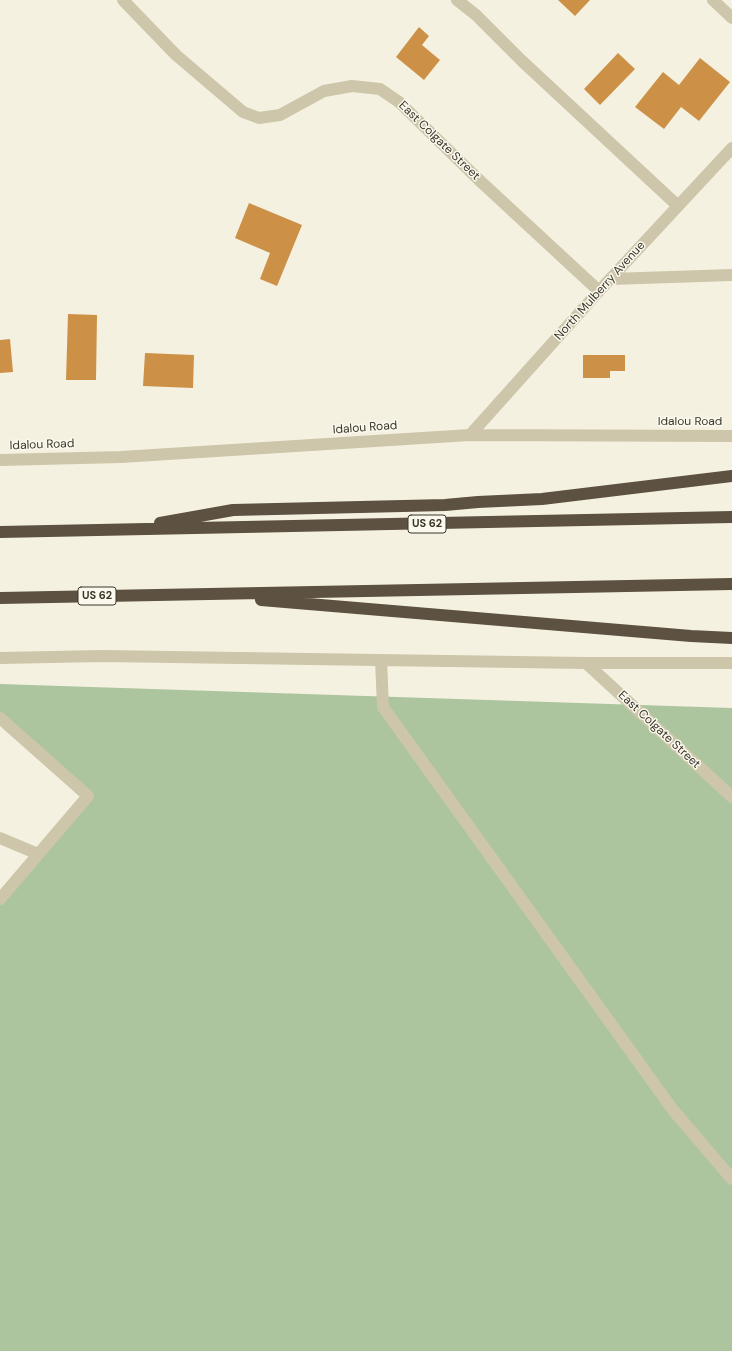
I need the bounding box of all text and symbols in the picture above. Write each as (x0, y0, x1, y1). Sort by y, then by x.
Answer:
street label: East Colgate Street (396, 99, 482, 183)
street label: North Mulberry Avenue (552, 239, 648, 343)
street label: Idalou Road (658, 415, 722, 429)
street label: Idalou Road (332, 419, 398, 437)
street label: Idalou Road (9, 437, 75, 453)
road number: US 62 (408, 515, 446, 533)
road number: US 62 (78, 587, 116, 605)
street label: East Colgate Street (615, 688, 703, 772)

